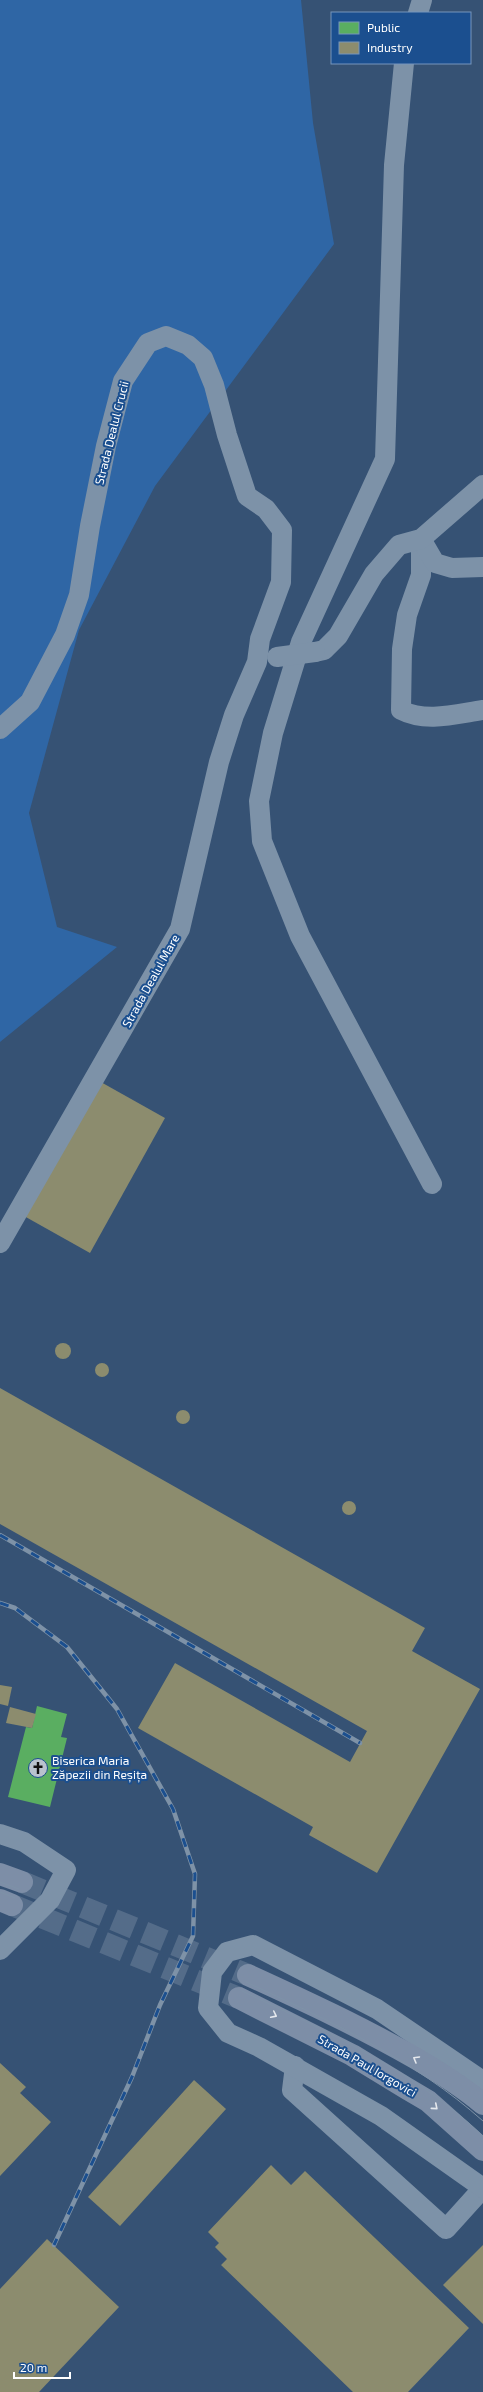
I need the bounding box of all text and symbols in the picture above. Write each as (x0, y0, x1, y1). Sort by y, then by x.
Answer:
legend (331, 12, 471, 64)
text: Public (367, 20, 400, 34)
text: Industry (367, 40, 413, 54)
street label: Strada Dealul Crucii (91, 379, 131, 486)
street label: Strada Dealul Mare (119, 931, 182, 1030)
place label: Biserica Maria Zăpezii din Reșița (52, 1753, 147, 1783)
church icon: Biserica Maria Zăpezii din Reșița (27, 1757, 49, 1779)
one-way arrow (270, 2010, 277, 2018)
street label: Strada Paul Iorgovici (316, 2031, 419, 2099)
one-way arrow (413, 2057, 420, 2064)
one-way arrow (431, 2103, 438, 2110)
scale bar (14, 2354, 70, 2380)
text: 20 m (20, 2360, 47, 2374)

